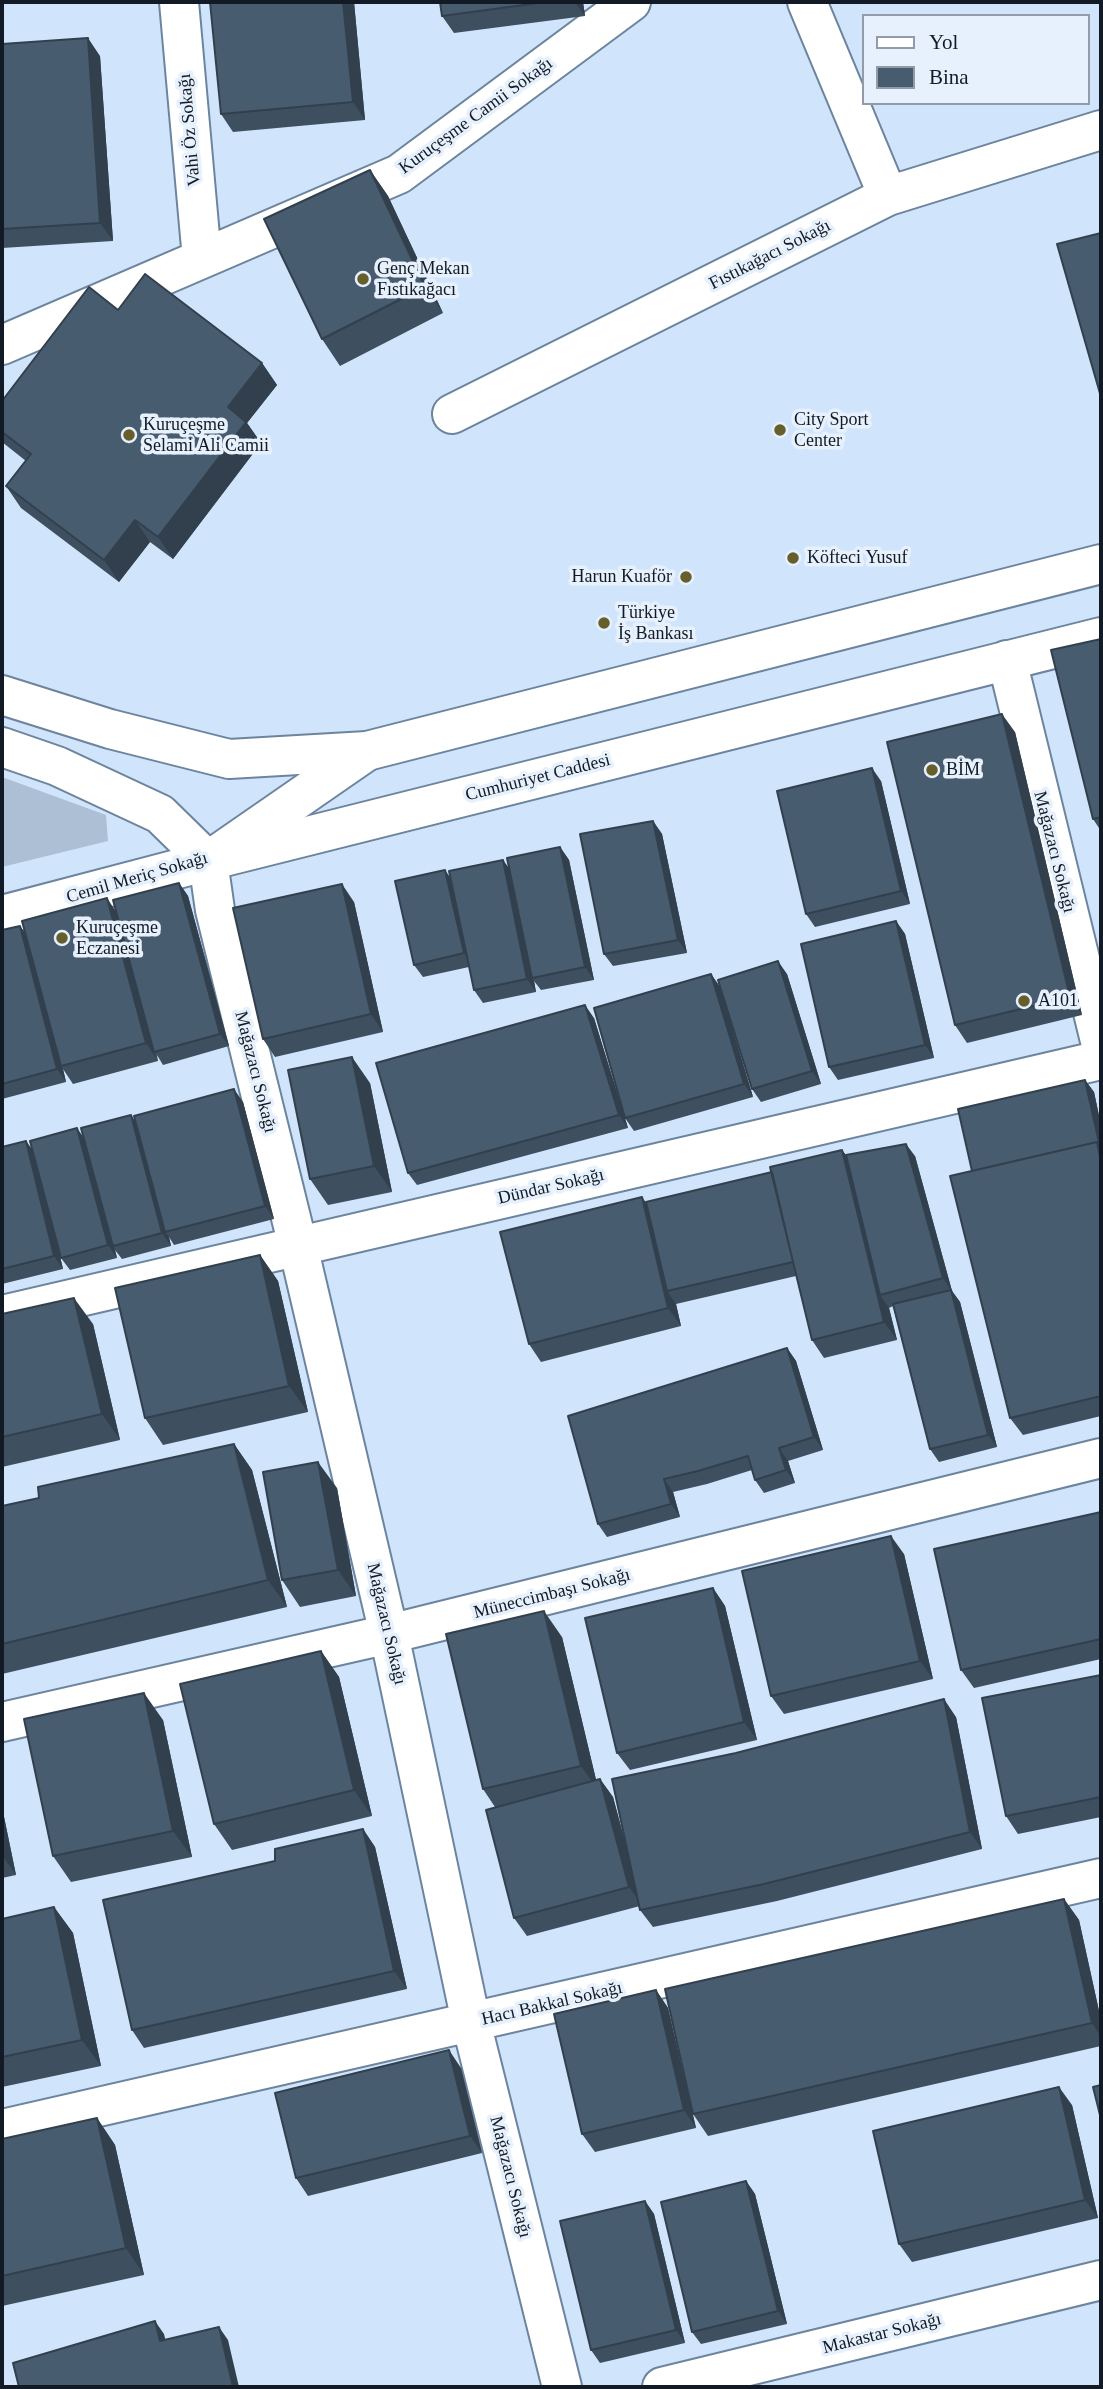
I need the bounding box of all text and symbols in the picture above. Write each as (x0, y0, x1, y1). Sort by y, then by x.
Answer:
legend (862, 14, 1089, 105)
text: Yol (929, 30, 958, 54)
street label: Kuruçeşme Camii Sokağı (395, 53, 557, 179)
text: Bina (929, 65, 969, 89)
street label: Vahi Öz Sokağı (174, 73, 206, 187)
street label: Fıstıkağacı Sokağı (706, 215, 834, 295)
place label: Genç Mekan Fıstıkağacı (377, 258, 469, 300)
marker: Genç Mekan Fıstıkağacı (355, 271, 371, 287)
place label: City Sport Center (794, 409, 869, 452)
place label: Kuruçeşme Selami Ali Camii (143, 414, 269, 457)
marker: City Sport Center (772, 422, 788, 438)
marker: Kuruçeşme Selami Ali Camii (121, 427, 137, 443)
place label: Köfteci Yusuf (807, 547, 907, 569)
marker: Köfteci Yusuf (785, 550, 801, 566)
place label: Harun Kuaför (572, 566, 672, 588)
marker: Harun Kuaför (678, 569, 694, 585)
place label: Türkiye İş Bankası (618, 602, 693, 644)
marker: Türkiye İş Bankası (596, 615, 612, 631)
street label: Cumhuriyet Caddesi (463, 750, 613, 806)
place label: BİM (946, 759, 980, 781)
marker: BİM (924, 762, 940, 778)
street label: Mağazacı Sokağı (1028, 789, 1080, 915)
street label: Cemil Meriç Sokağı (64, 847, 210, 909)
place label: Kuruçeşme Eczanesi (76, 917, 158, 960)
marker: Kuruçeşme Eczanesi (54, 930, 70, 946)
place label: A101 (1038, 990, 1078, 1012)
marker: A101 (1016, 993, 1032, 1009)
street label: Mağazacı Sokağı (229, 1009, 281, 1135)
street label: Dündar Sokağı (496, 1164, 606, 1210)
street label: Mağazacı Sokağı (361, 1561, 411, 1687)
street label: Müneccimbaşı Sokağı (472, 1564, 632, 1624)
street label: Hacı Bakkal Sokağı (479, 1977, 625, 2031)
street label: Mağazacı Sokağı (484, 2114, 536, 2240)
street label: Makastar Sokağı (820, 2309, 944, 2359)

